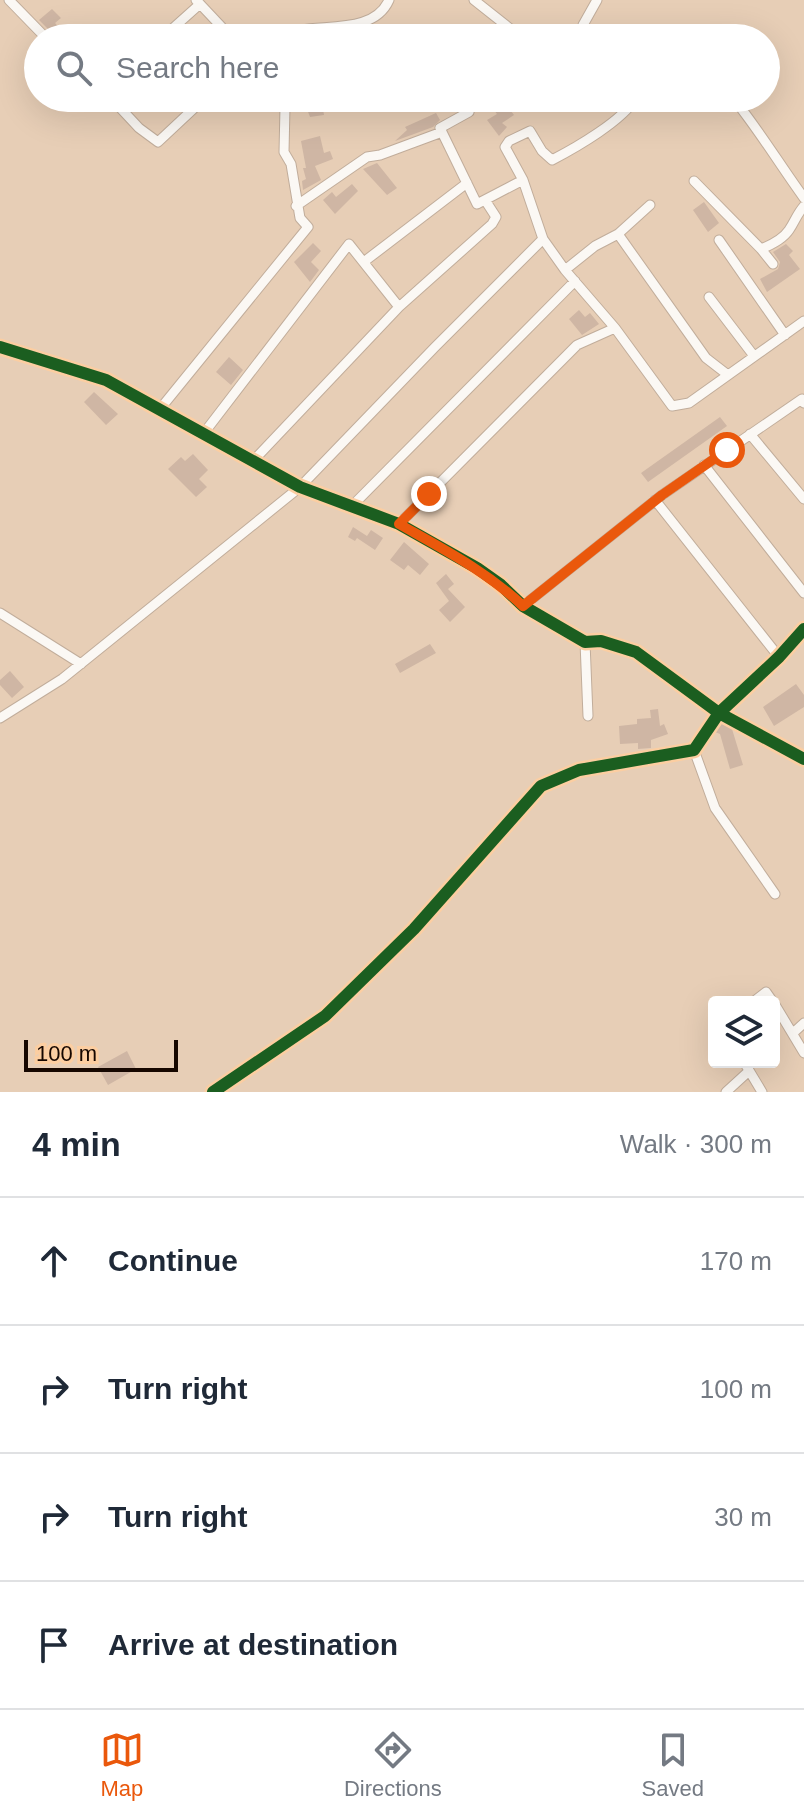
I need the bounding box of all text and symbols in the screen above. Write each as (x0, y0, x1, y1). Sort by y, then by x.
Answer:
search box (24, 24, 780, 112)
icon: search (52, 46, 96, 90)
text: Search here (116, 51, 279, 84)
route start (709, 432, 745, 468)
route end (411, 476, 447, 512)
map controls (708, 996, 780, 1068)
button: layers (708, 996, 780, 1068)
scale bar (24, 1036, 178, 1072)
text: 100 m (36, 1041, 97, 1066)
text: 4 min (32, 1125, 121, 1163)
text: Walk · 300 m (620, 1129, 772, 1159)
icon: ahead (32, 1239, 76, 1283)
text: Continue (108, 1244, 238, 1277)
text: 170 m (700, 1246, 772, 1276)
icon: right (32, 1367, 76, 1411)
text: Turn right (108, 1372, 247, 1405)
text: 100 m (700, 1374, 772, 1404)
icon: right (32, 1495, 76, 1539)
text: Turn right (108, 1500, 247, 1533)
text: 30 m (714, 1502, 772, 1532)
icon: arrive (32, 1623, 76, 1667)
text: Arrive at destination (108, 1628, 398, 1661)
tab: Map (100, 1728, 144, 1802)
tab: Directions (344, 1728, 442, 1802)
tab: Saved (642, 1728, 704, 1802)

